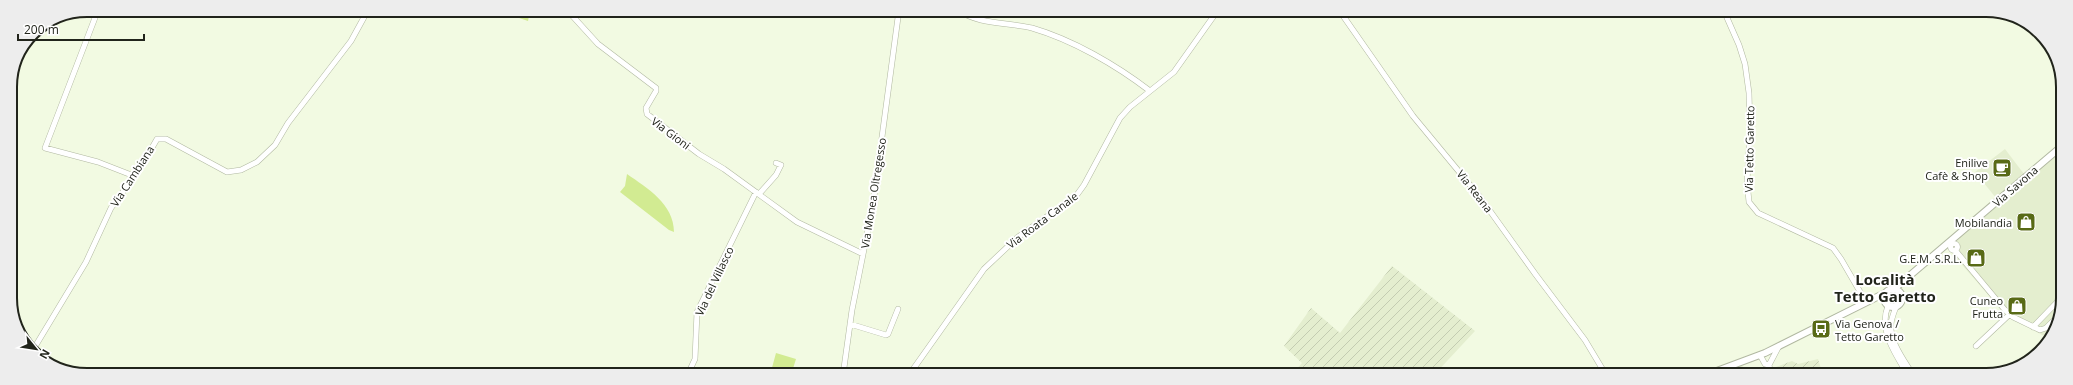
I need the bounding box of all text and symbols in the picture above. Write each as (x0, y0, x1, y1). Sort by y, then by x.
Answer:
scale bar (18, 16, 144, 42)
text: 200 m (24, 21, 59, 38)
street label: Via Tetto Garetto (1741, 105, 1757, 193)
street label: Via Gioni (648, 113, 694, 153)
street label: Via Monea Oltregesso (857, 136, 889, 249)
street label: Via Cambiana (107, 143, 157, 209)
place label: Enilive Cafè & Shop (1925, 155, 1988, 183)
cafe icon: Enilive Cafè & Shop (1991, 157, 2013, 179)
street label: Via Savona (1989, 162, 2041, 210)
street label: Via Reana (1454, 167, 1496, 215)
street label: Via Roata Canale (1003, 188, 1081, 252)
shop icon: Mobilandia (2015, 211, 2037, 233)
place label: Mobilandia (1955, 215, 2012, 230)
street label: Via del Villasco (691, 244, 737, 318)
shop icon: G.E.M. S.R.L. (1965, 247, 1987, 269)
place label: G.E.M. S.R.L. (1899, 251, 1962, 266)
district label: Località Tetto Garetto (1834, 269, 1936, 306)
place label: Cuneo Frutta (1970, 293, 2003, 321)
shop icon: Cuneo Frutta (2006, 295, 2028, 317)
place label: Via Genova / Tetto Garetto (1835, 316, 1904, 344)
bus stop icon: Via Genova / Tetto Garetto (1810, 318, 1832, 340)
north arrow (16, 329, 56, 369)
text: N (36, 347, 54, 362)

